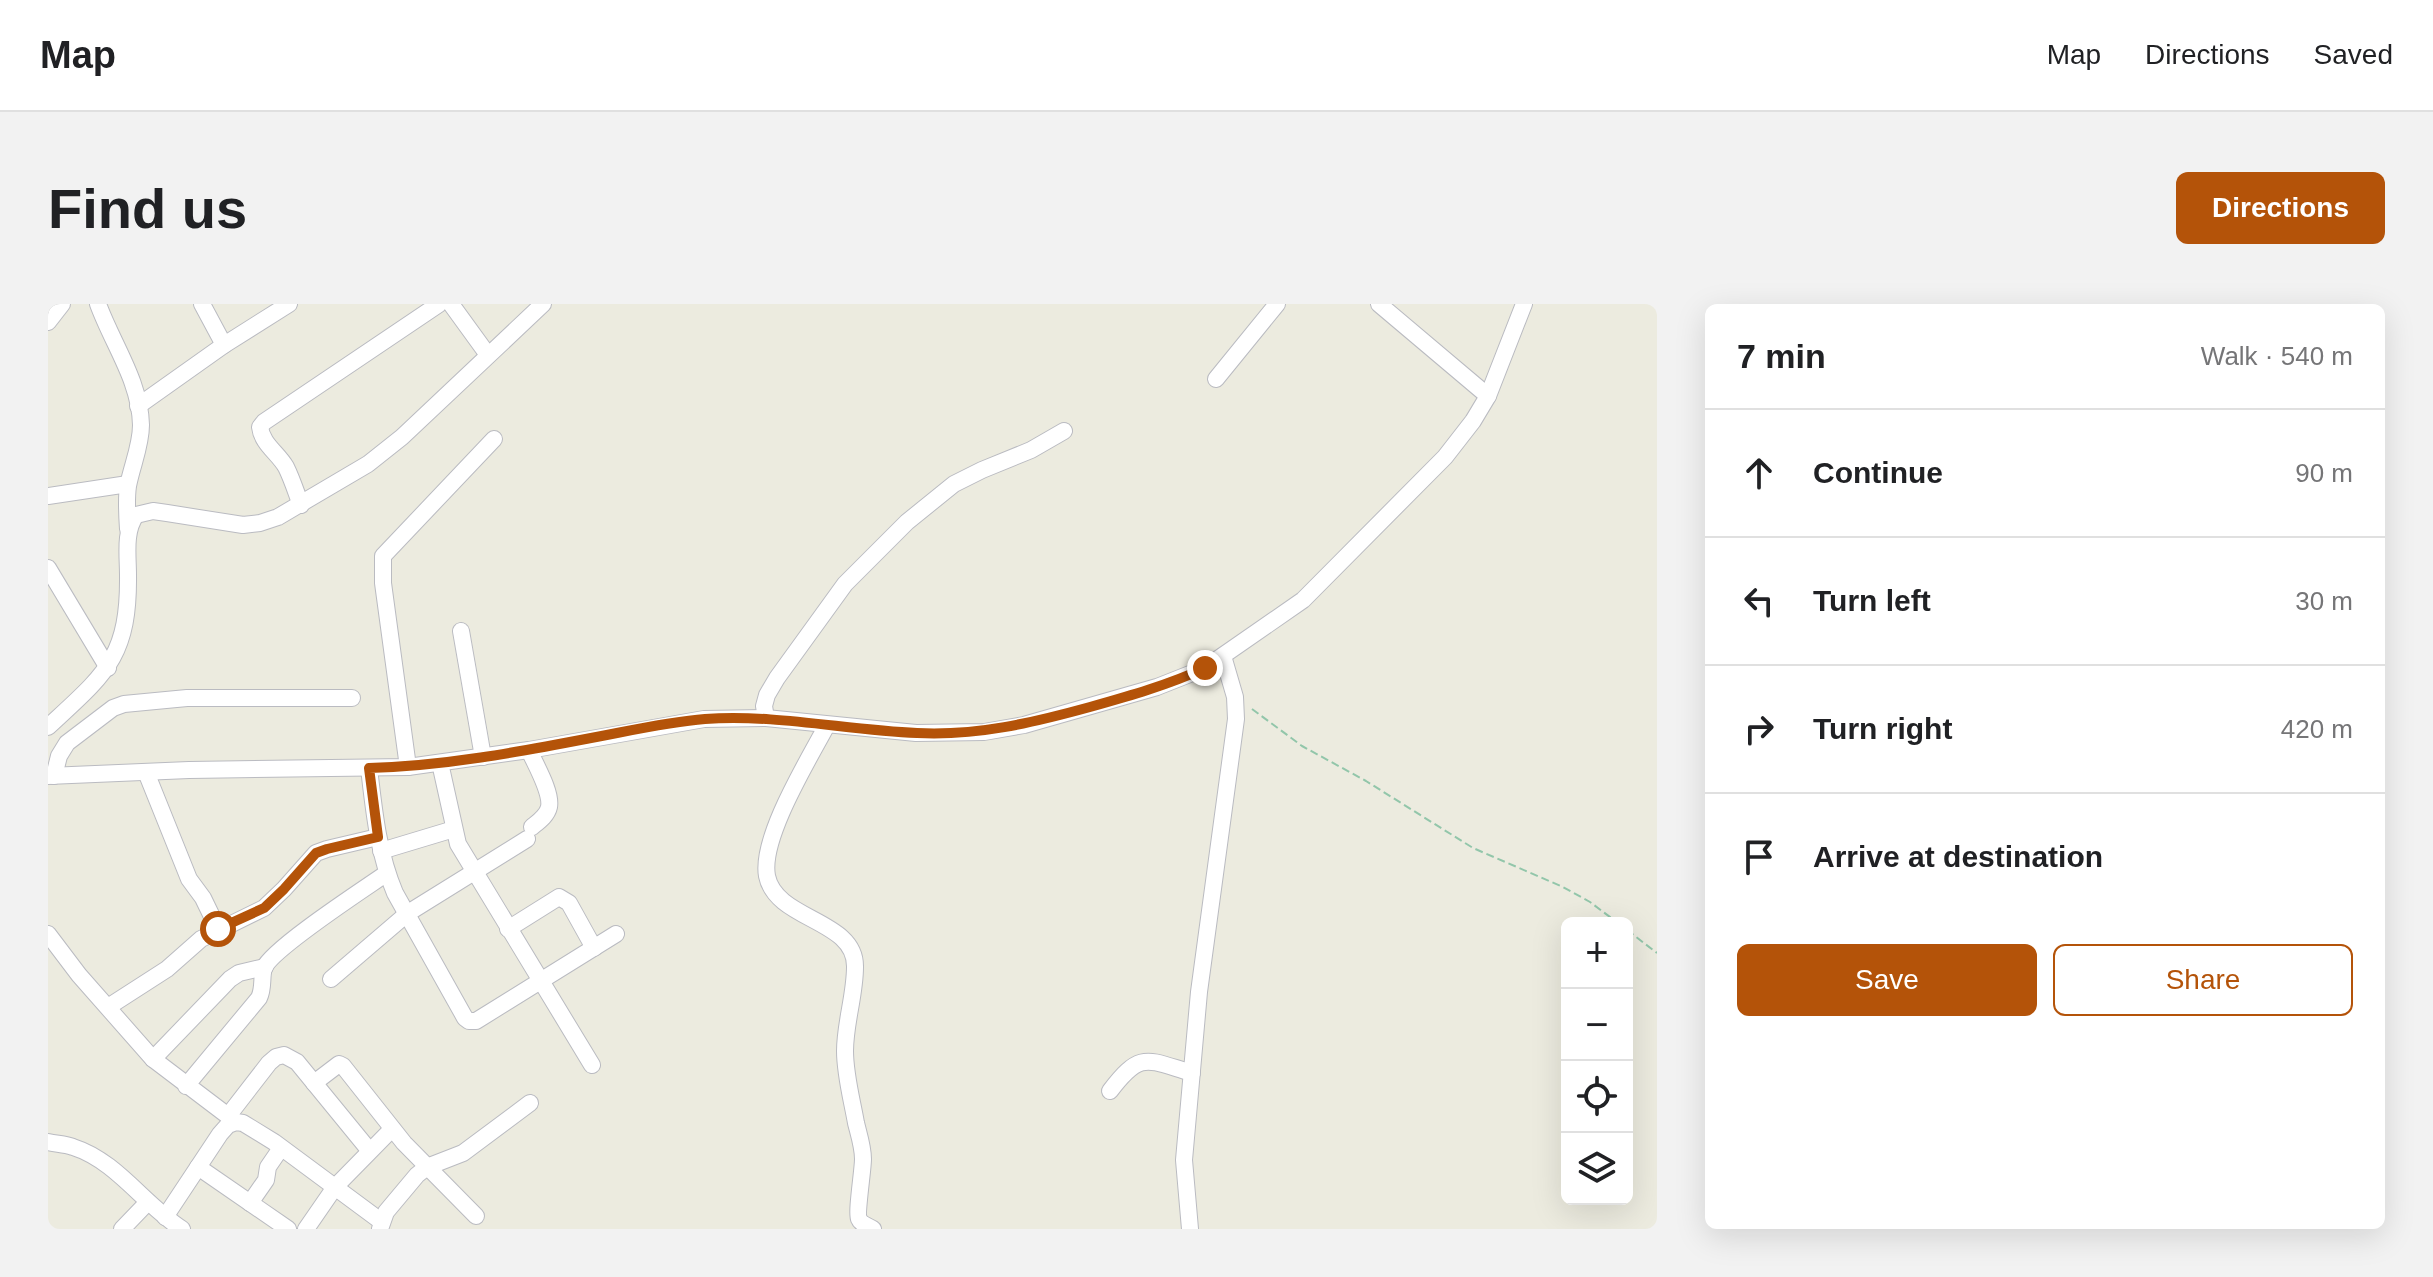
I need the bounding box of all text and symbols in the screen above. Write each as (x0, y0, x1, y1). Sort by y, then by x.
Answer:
text: Map (40, 34, 116, 76)
text: Map (2047, 39, 2101, 70)
text: Directions (2145, 39, 2270, 70)
text: Saved (2314, 39, 2393, 70)
button: Directions (2176, 172, 2385, 244)
text: Find us (48, 177, 247, 240)
text: 7 min (1737, 337, 1826, 375)
text: Walk · 540 m (2201, 341, 2353, 371)
icon: ahead (1737, 451, 1781, 495)
text: Continue (1813, 456, 1943, 489)
text: 90 m (2295, 458, 2353, 488)
icon: left (1737, 579, 1781, 623)
text: Turn left (1813, 584, 1931, 617)
text: 30 m (2295, 586, 2353, 616)
route end (1187, 650, 1223, 686)
icon: right (1737, 707, 1781, 751)
text: Turn right (1813, 712, 1952, 745)
text: 420 m (2281, 714, 2353, 744)
icon: arrive (1737, 835, 1781, 879)
text: Arrive at destination (1813, 840, 2103, 873)
route start (200, 911, 236, 947)
map controls (1561, 917, 1633, 1205)
button: + (1561, 917, 1633, 989)
button: Save (1737, 944, 2037, 1016)
button: Share (2053, 944, 2353, 1016)
button: − (1561, 989, 1633, 1061)
button: locate (1561, 1061, 1633, 1133)
button: layers (1561, 1133, 1633, 1205)

